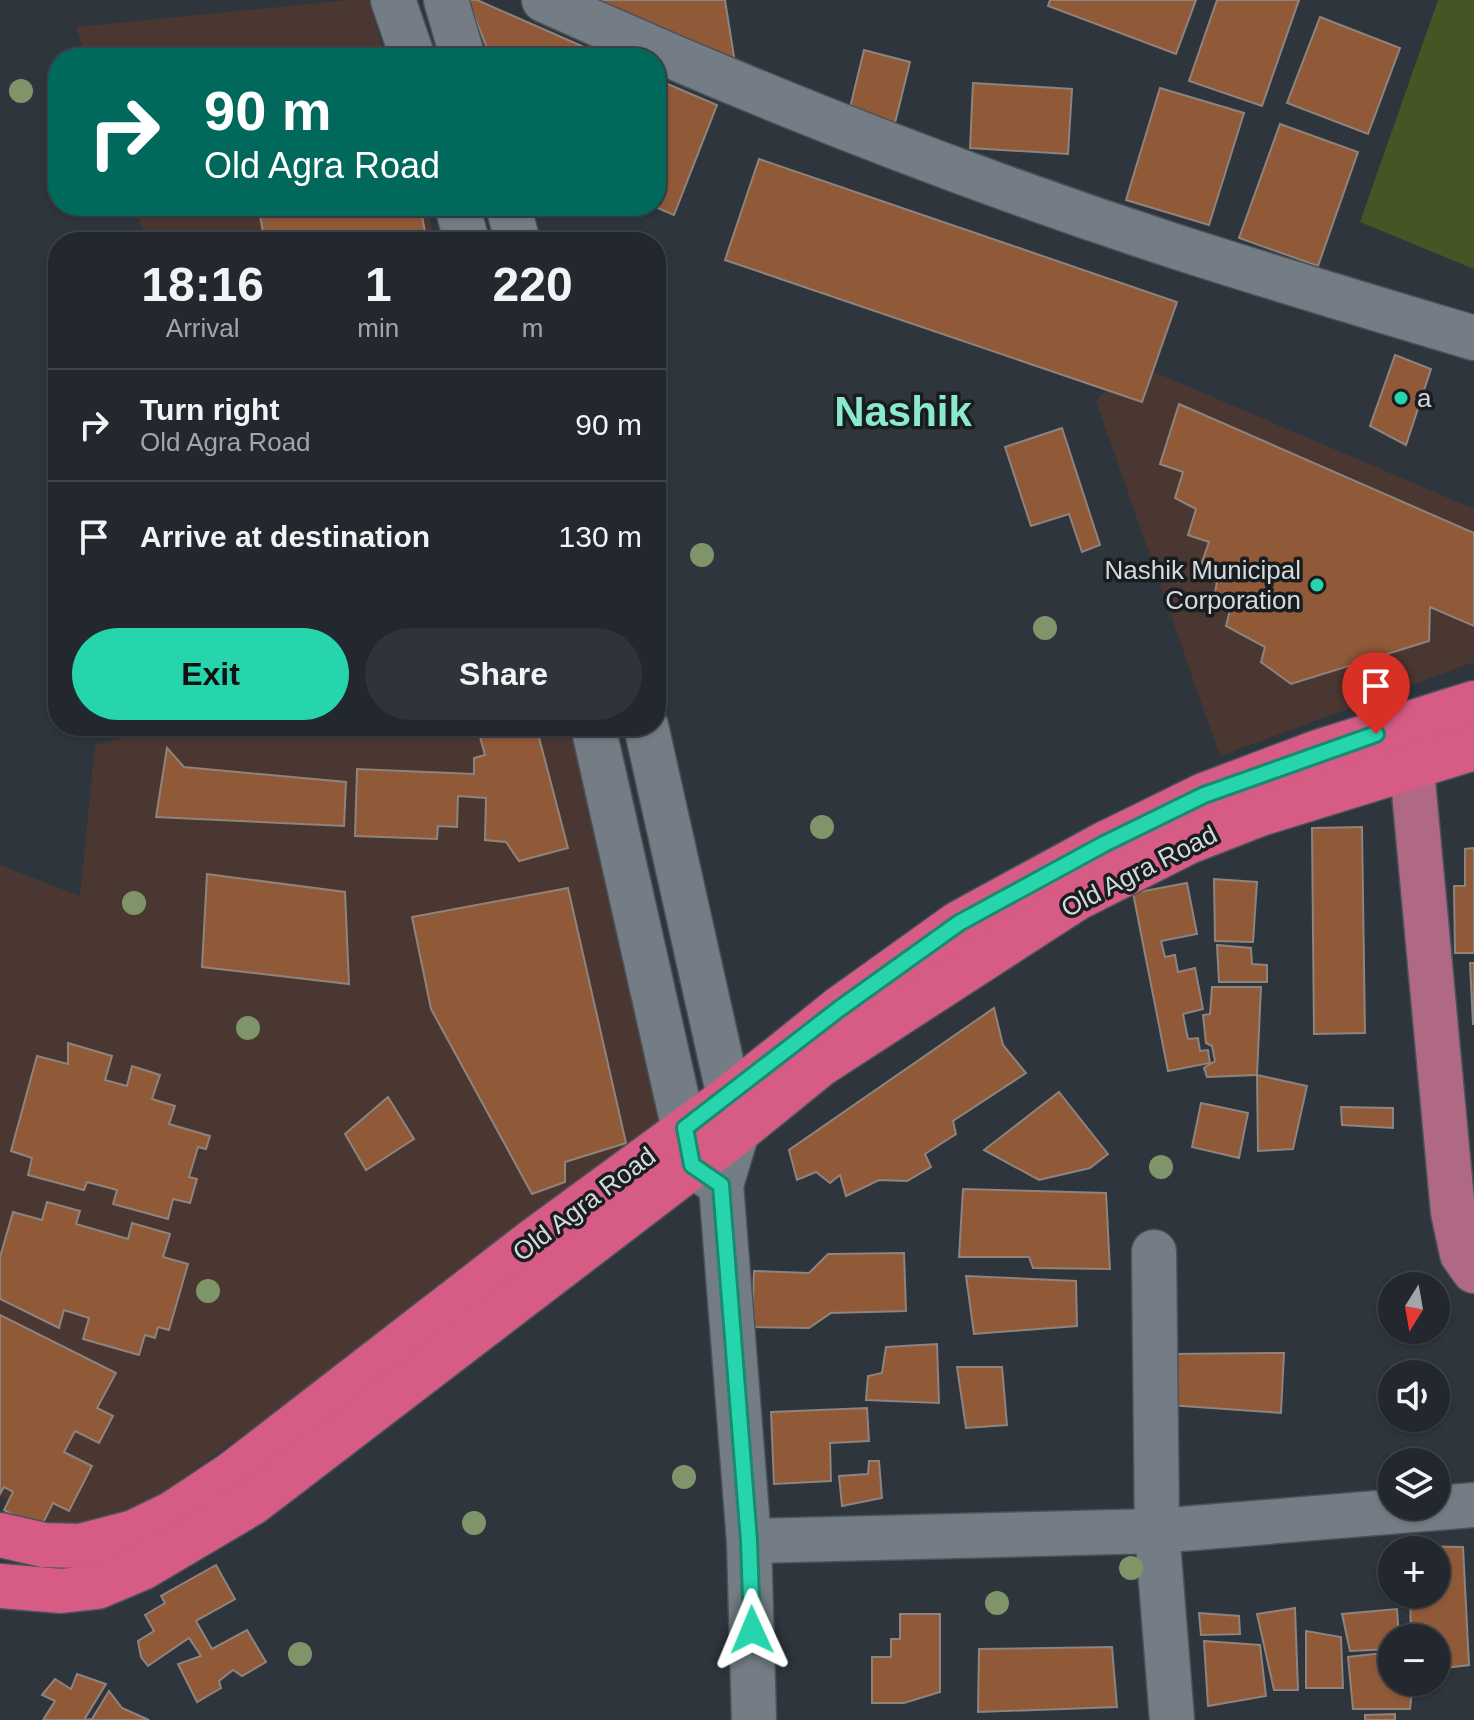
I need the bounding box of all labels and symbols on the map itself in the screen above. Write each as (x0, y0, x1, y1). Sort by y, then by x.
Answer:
place label: a (1417, 383, 1432, 413)
district label: Nashik (834, 388, 973, 435)
marker: a (1392, 389, 1410, 407)
place label: Nashik Municipal Corporation (1104, 555, 1301, 615)
marker: Nashik Municipal Corporation (1308, 576, 1326, 594)
pin (1342, 652, 1410, 734)
street label: Old Agra Road (1056, 819, 1222, 923)
street label: Old Agra Road (507, 1141, 661, 1267)
north arrow (1378, 1272, 1450, 1344)
position arrow (710, 1588, 794, 1672)

